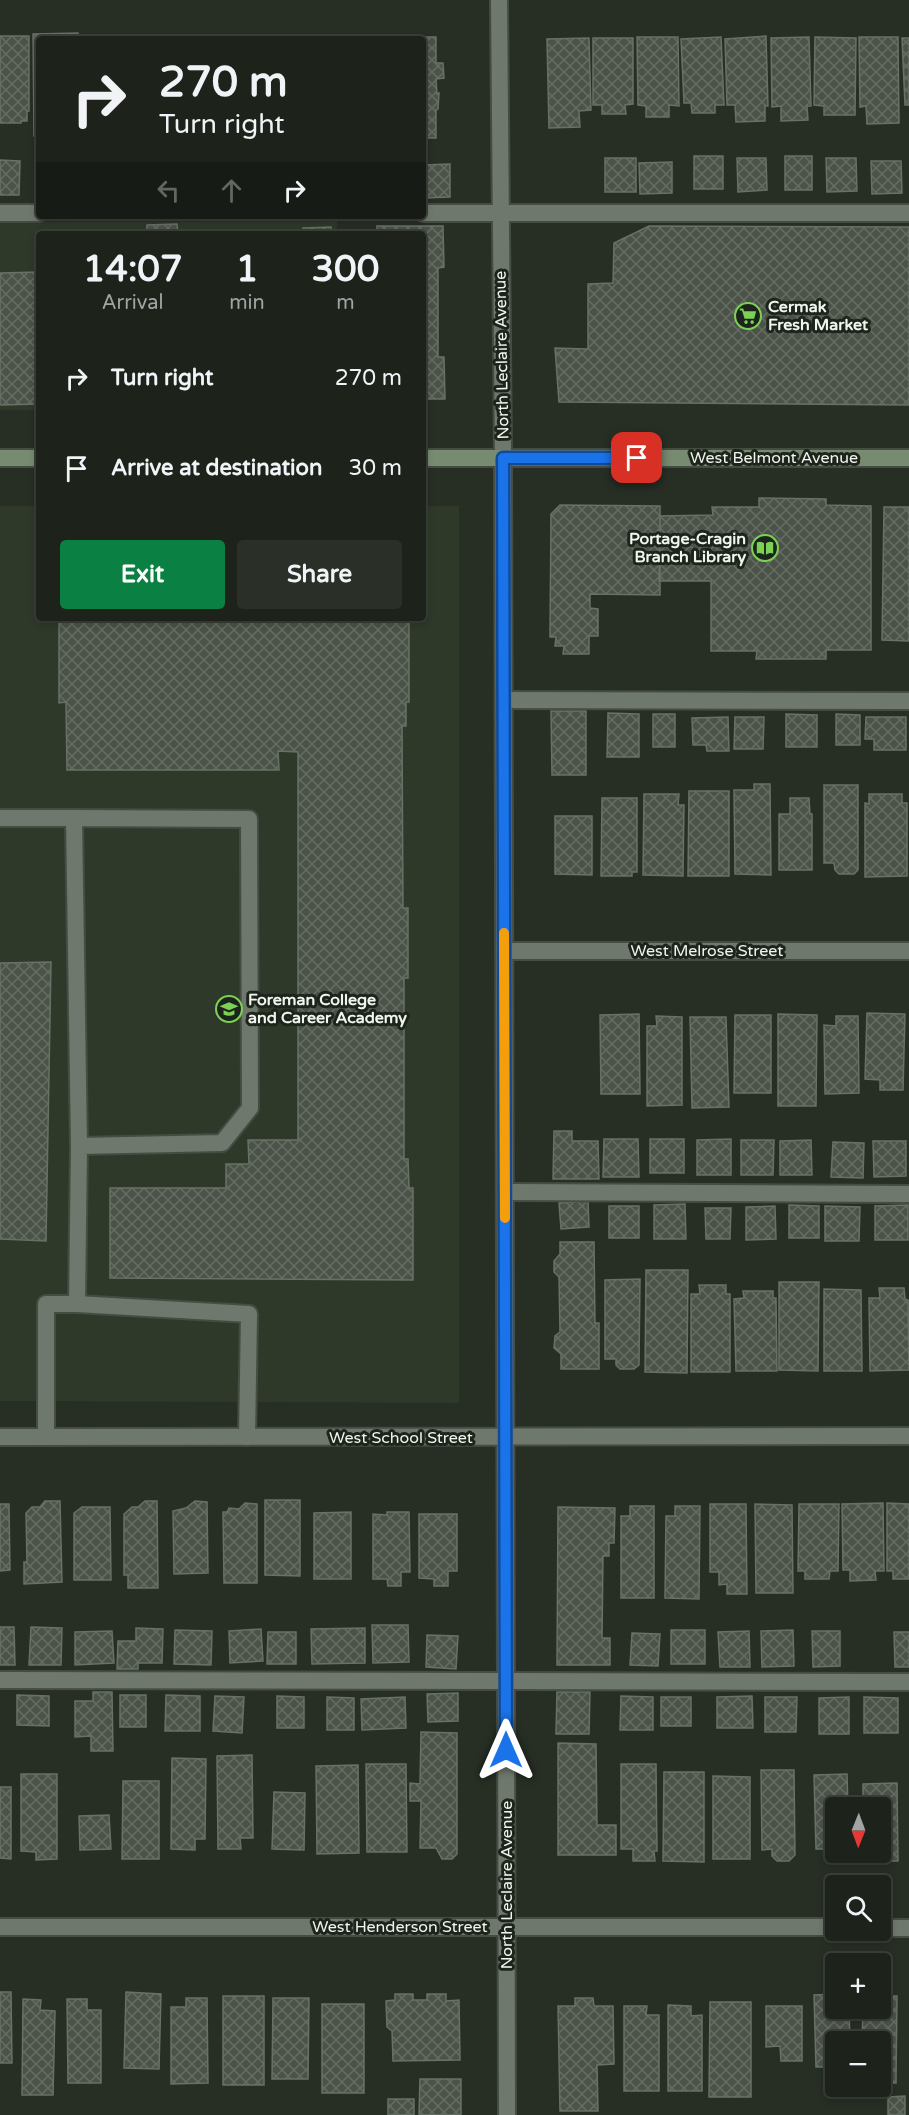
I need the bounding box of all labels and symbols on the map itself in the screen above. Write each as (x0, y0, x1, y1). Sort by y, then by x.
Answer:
street label: North Leclaire Avenue (491, 271, 513, 439)
place label: Cermak Fresh Market (768, 297, 869, 335)
supermarket icon: Cermak Fresh Market (733, 301, 763, 331)
pin (611, 432, 662, 483)
street label: West Belmont Avenue (690, 448, 858, 468)
place label: Portage-Cragin Branch Library (629, 529, 746, 567)
library icon: Portage-Cragin Branch Library (750, 533, 780, 563)
street label: West Melrose Street (631, 941, 783, 961)
place label: Foreman College and Career Academy (248, 990, 407, 1028)
school or university icon: Foreman College and Career Academy (214, 994, 244, 1024)
street label: West School Street (329, 1428, 473, 1448)
position arrow (474, 1718, 538, 1782)
north arrow (825, 1797, 891, 1863)
street label: North Leclaire Avenue (497, 1801, 517, 1969)
street label: West Henderson Street (312, 1917, 488, 1937)

